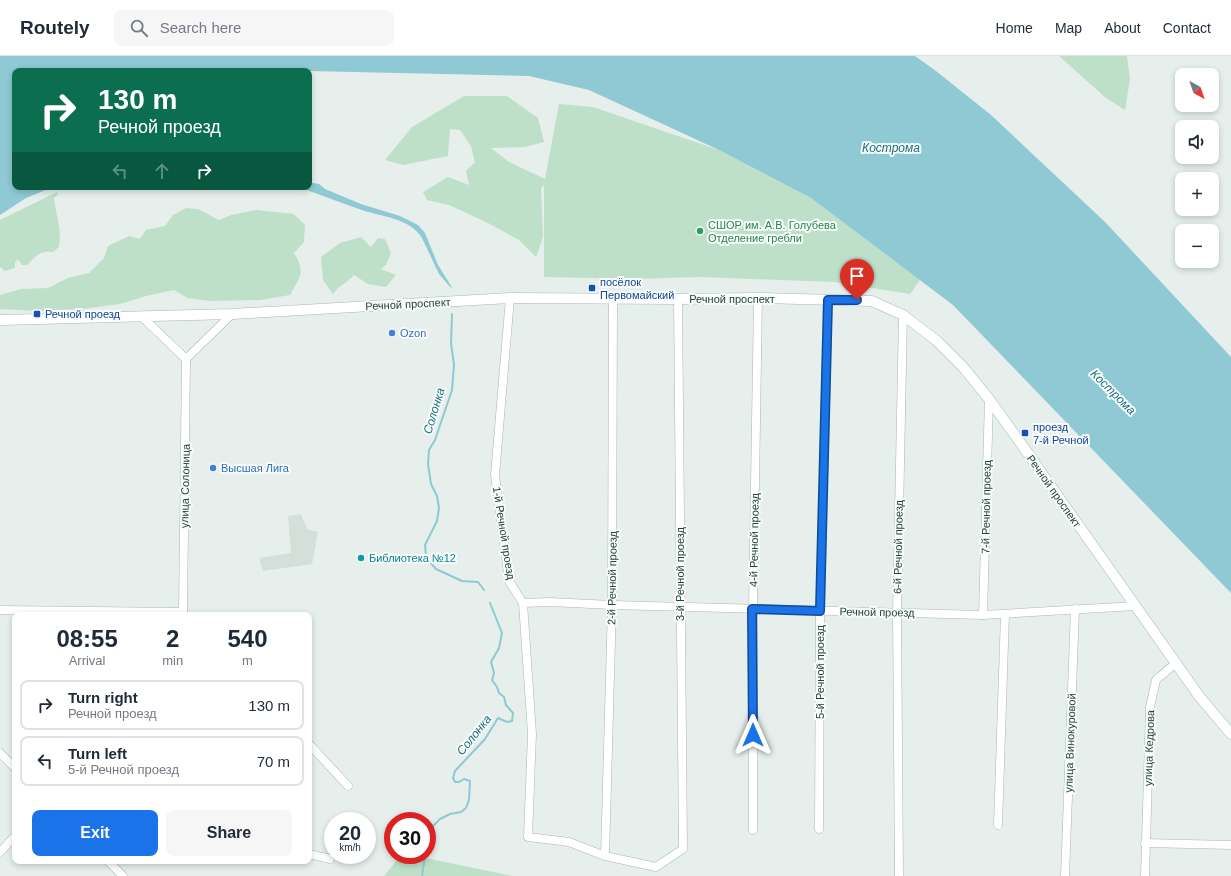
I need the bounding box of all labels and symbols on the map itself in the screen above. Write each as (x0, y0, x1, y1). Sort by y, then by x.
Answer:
north arrow (1175, 68, 1219, 112)
water label: Кострома (862, 141, 920, 155)
place label: СШОР им. А.В. Голубева Отделение гребли (708, 219, 837, 244)
marker: СШОР им. А.В. Голубева Отделение гребли (695, 226, 705, 236)
pin (840, 259, 874, 300)
place label: посёлок Первомайский (600, 276, 674, 301)
marker: посёлок Первомайский (587, 283, 597, 293)
street label: Речной проспект (689, 293, 775, 305)
street label: Речной проспект (365, 296, 451, 312)
place label: Речной проезд (45, 308, 121, 320)
marker: Речной проезд (32, 309, 42, 319)
place label: Ozon (400, 327, 426, 339)
marker: Ozon (387, 328, 397, 338)
water label: Кострома (1088, 367, 1139, 418)
water label: Солонка (420, 386, 448, 436)
place label: проезд 7-й Речной (1033, 421, 1089, 446)
marker: проезд 7-й Речной (1020, 428, 1030, 438)
street label: улица Солоница (178, 443, 192, 528)
street label: Речной проспект (1025, 453, 1083, 529)
street label: 7-й Речной проезд (979, 459, 993, 554)
place label: Высшая Лига (221, 462, 290, 474)
marker: Высшая Лига (208, 463, 218, 473)
street label: 1-й Речной проезд (491, 486, 517, 581)
street label: 4-й Речной проезд (747, 492, 761, 587)
street label: 6-й Речной проезд (891, 499, 905, 594)
street label: 3-й Речной проезд (674, 526, 686, 621)
street label: 2-й Речной проезд (605, 530, 619, 625)
place label: Библиотека №12 (369, 552, 456, 564)
marker: Библиотека №12 (356, 553, 366, 563)
street label: Речной проезд (839, 605, 915, 619)
street label: 5-й Речной проезд (814, 624, 826, 719)
street label: улица Винокуровой (1062, 693, 1078, 793)
street label: улица Кедрова (1142, 709, 1156, 786)
water label: Солонка (454, 712, 495, 758)
position arrow (732, 714, 774, 756)
speed limit sign: 30 (384, 812, 436, 864)

